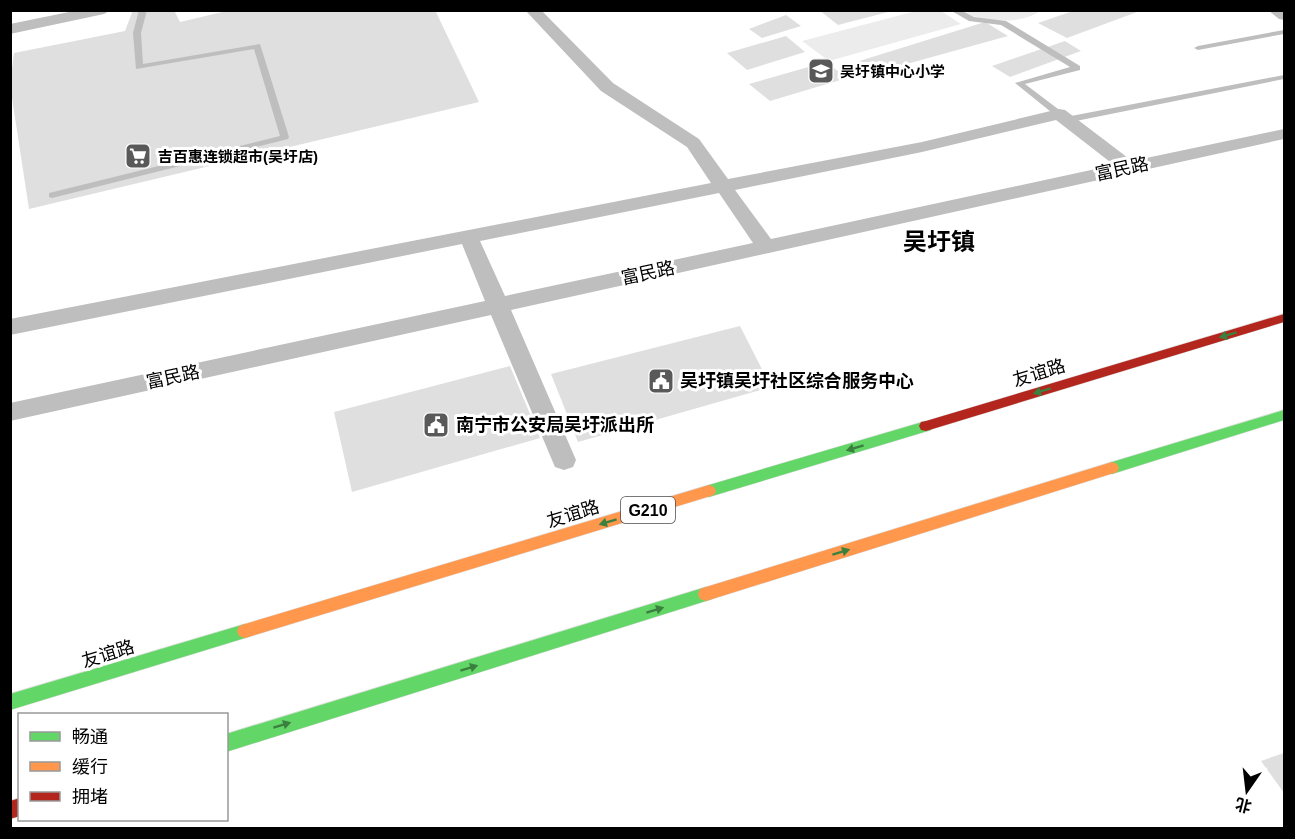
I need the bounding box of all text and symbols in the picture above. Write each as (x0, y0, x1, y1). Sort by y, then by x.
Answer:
school or university icon: 吴圩镇中心小学 (806, 56, 836, 86)
place label: 吴圩镇中心小学 (840, 63, 945, 80)
supermarket icon: 吉百惠连锁超市(吴圩店) (123, 141, 153, 171)
place label: 吉百惠连锁超市(吴圩店) (158, 148, 318, 165)
street label: 富民路 (1094, 154, 1150, 184)
district label: 吴圩镇 (903, 228, 975, 255)
street label: 富民路 (620, 258, 676, 288)
one-way arrow (1219, 331, 1237, 340)
street label: 友谊路 (1010, 356, 1068, 390)
street label: 富民路 (145, 362, 201, 392)
public building icon: 吴圩镇吴圩社区综合服务中心 (646, 366, 676, 396)
place label: 吴圩镇吴圩社区综合服务中心 (680, 371, 914, 391)
one-way arrow (1033, 387, 1051, 396)
public building icon: 南宁市公安局吴圩派出所 (421, 410, 451, 440)
place label: 南宁市公安局吴圩派出所 (456, 415, 654, 435)
one-way arrow (846, 443, 864, 453)
street label: 友谊路 (544, 497, 602, 531)
road number: G210 (621, 497, 675, 523)
one-way arrow (599, 518, 617, 527)
one-way arrow (832, 547, 850, 556)
one-way arrow (646, 605, 664, 614)
street label: 友谊路 (79, 637, 137, 671)
one-way arrow (460, 662, 478, 672)
legend (18, 713, 228, 821)
one-way arrow (273, 720, 291, 729)
text: 畅通 (72, 727, 108, 747)
text: 缓行 (72, 757, 108, 777)
north arrow (1217, 761, 1277, 821)
text: 拥堵 (72, 787, 108, 807)
text: 北 (1234, 795, 1253, 815)

